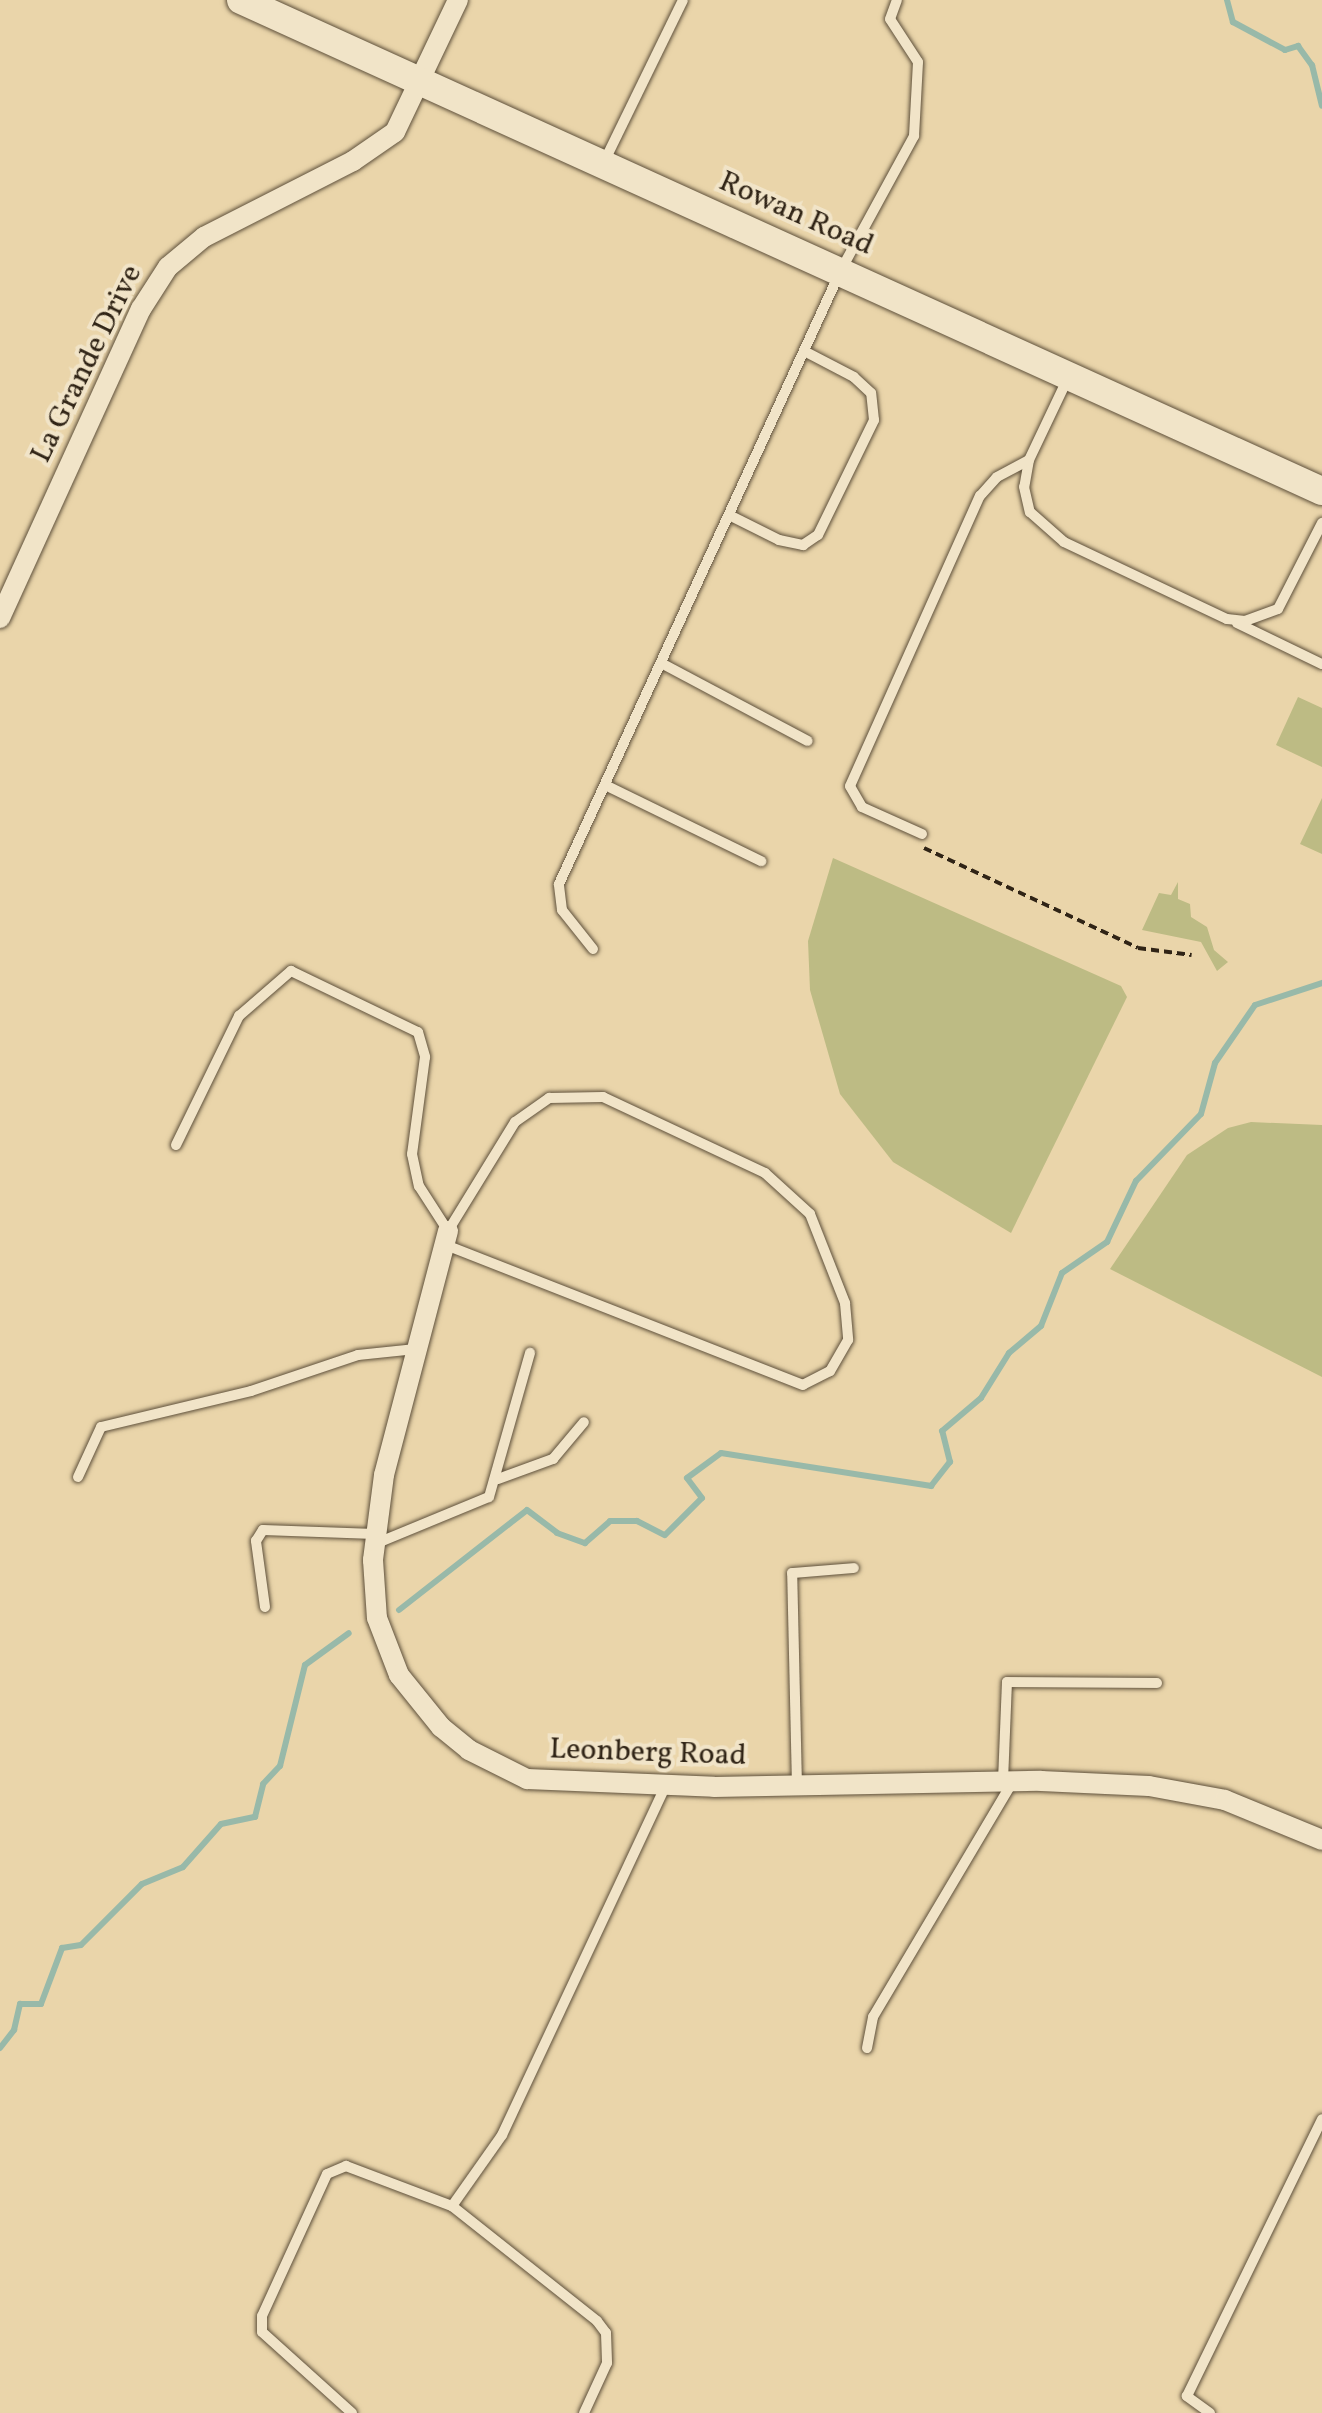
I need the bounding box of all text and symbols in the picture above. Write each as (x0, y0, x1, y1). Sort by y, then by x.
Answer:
street label: Rowan Road (713, 164, 879, 264)
street label: La Grande Drive (24, 259, 150, 469)
street label: Leonberg Road (549, 1732, 747, 1774)

